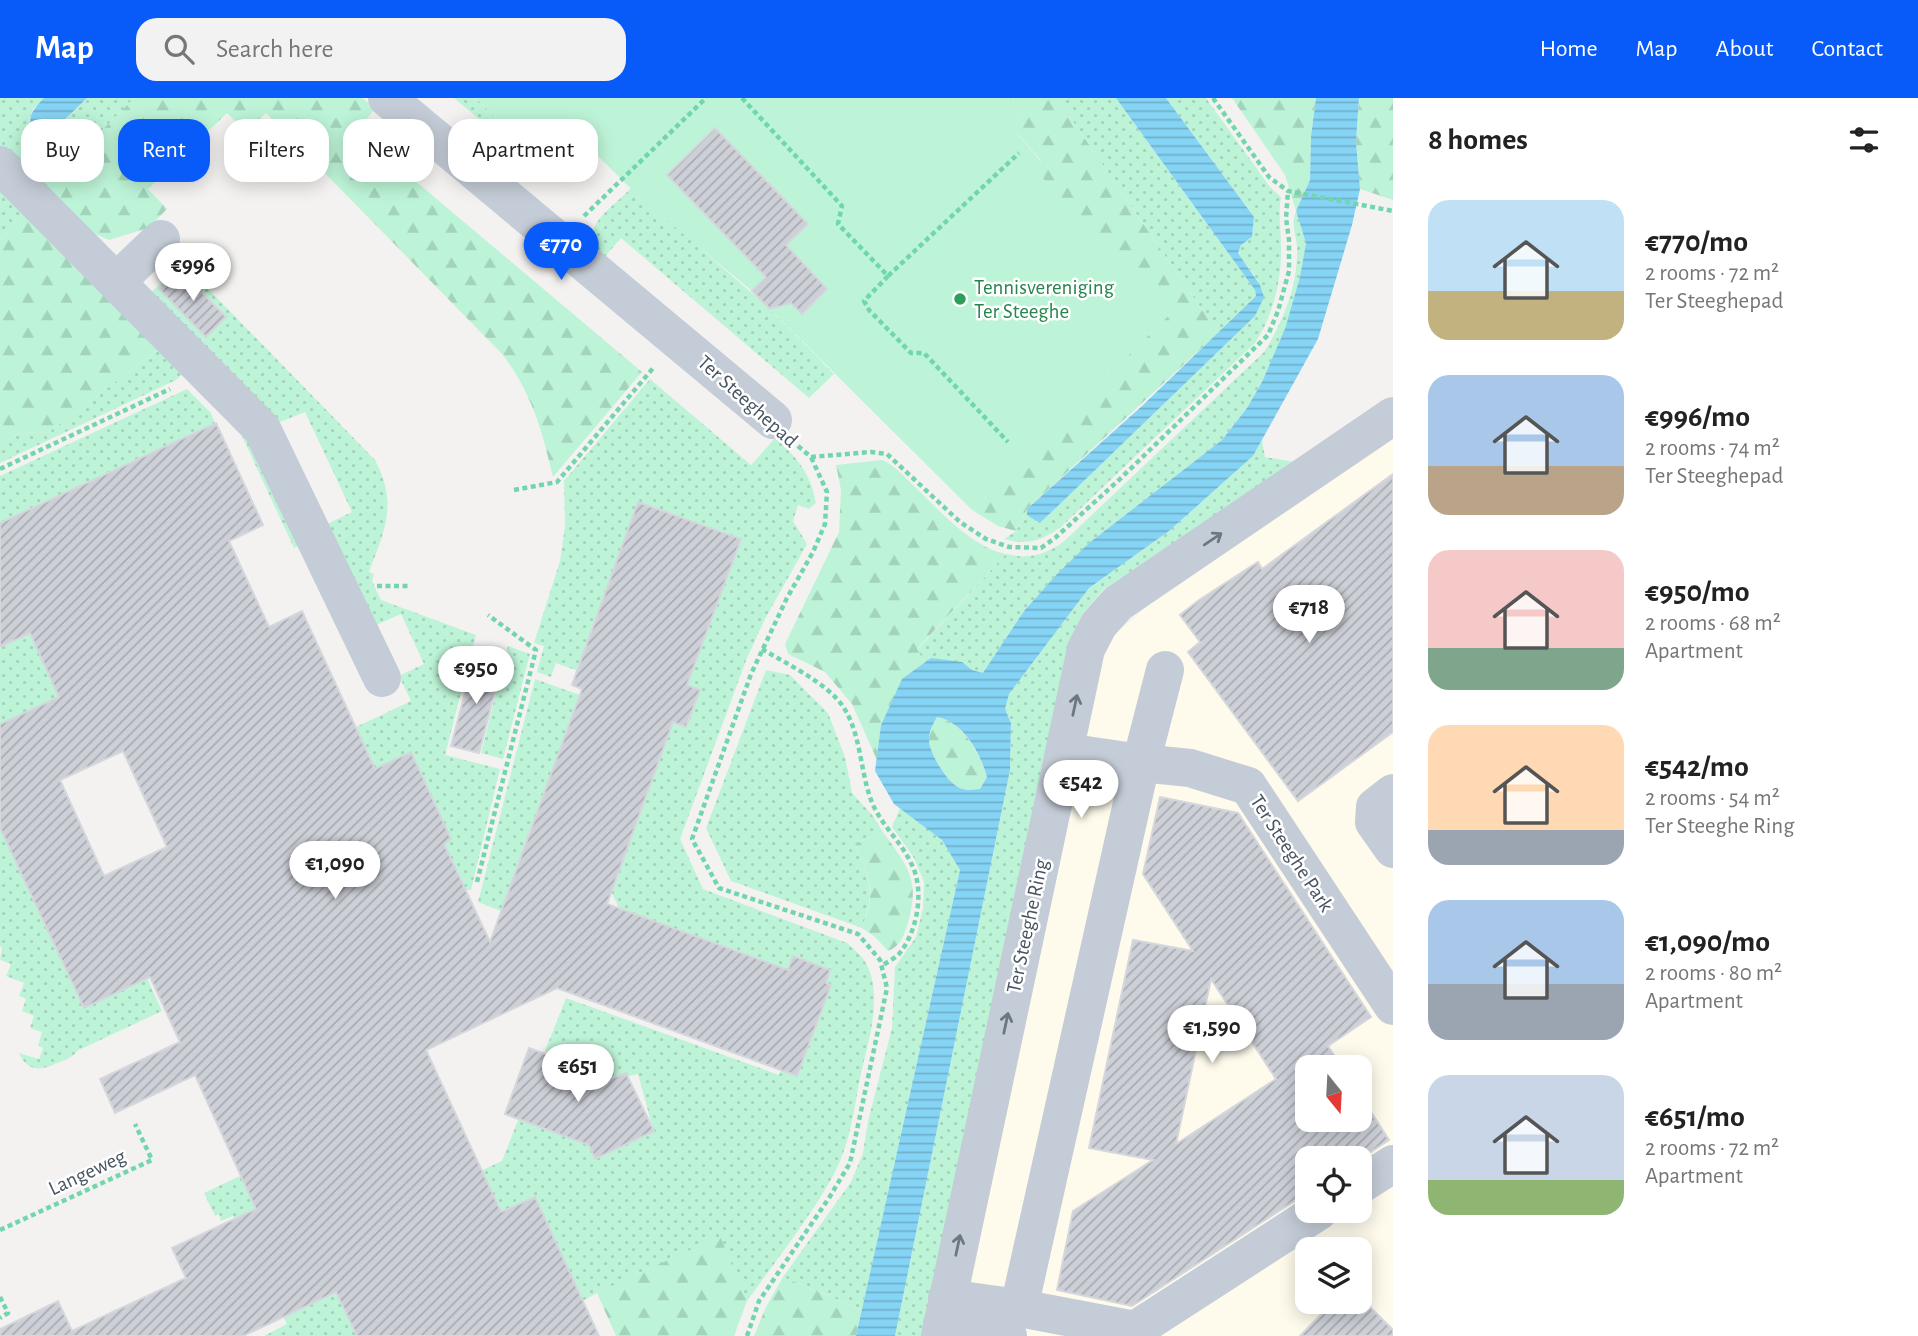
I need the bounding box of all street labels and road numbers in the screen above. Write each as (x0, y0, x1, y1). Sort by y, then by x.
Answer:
street label: Ter Steeghepad (694, 351, 802, 452)
street label: Ter Steeghe Park (1246, 791, 1337, 916)
street label: Ter Steeghe Ring (1003, 856, 1052, 995)
street label: Langeweg (45, 1145, 130, 1199)

